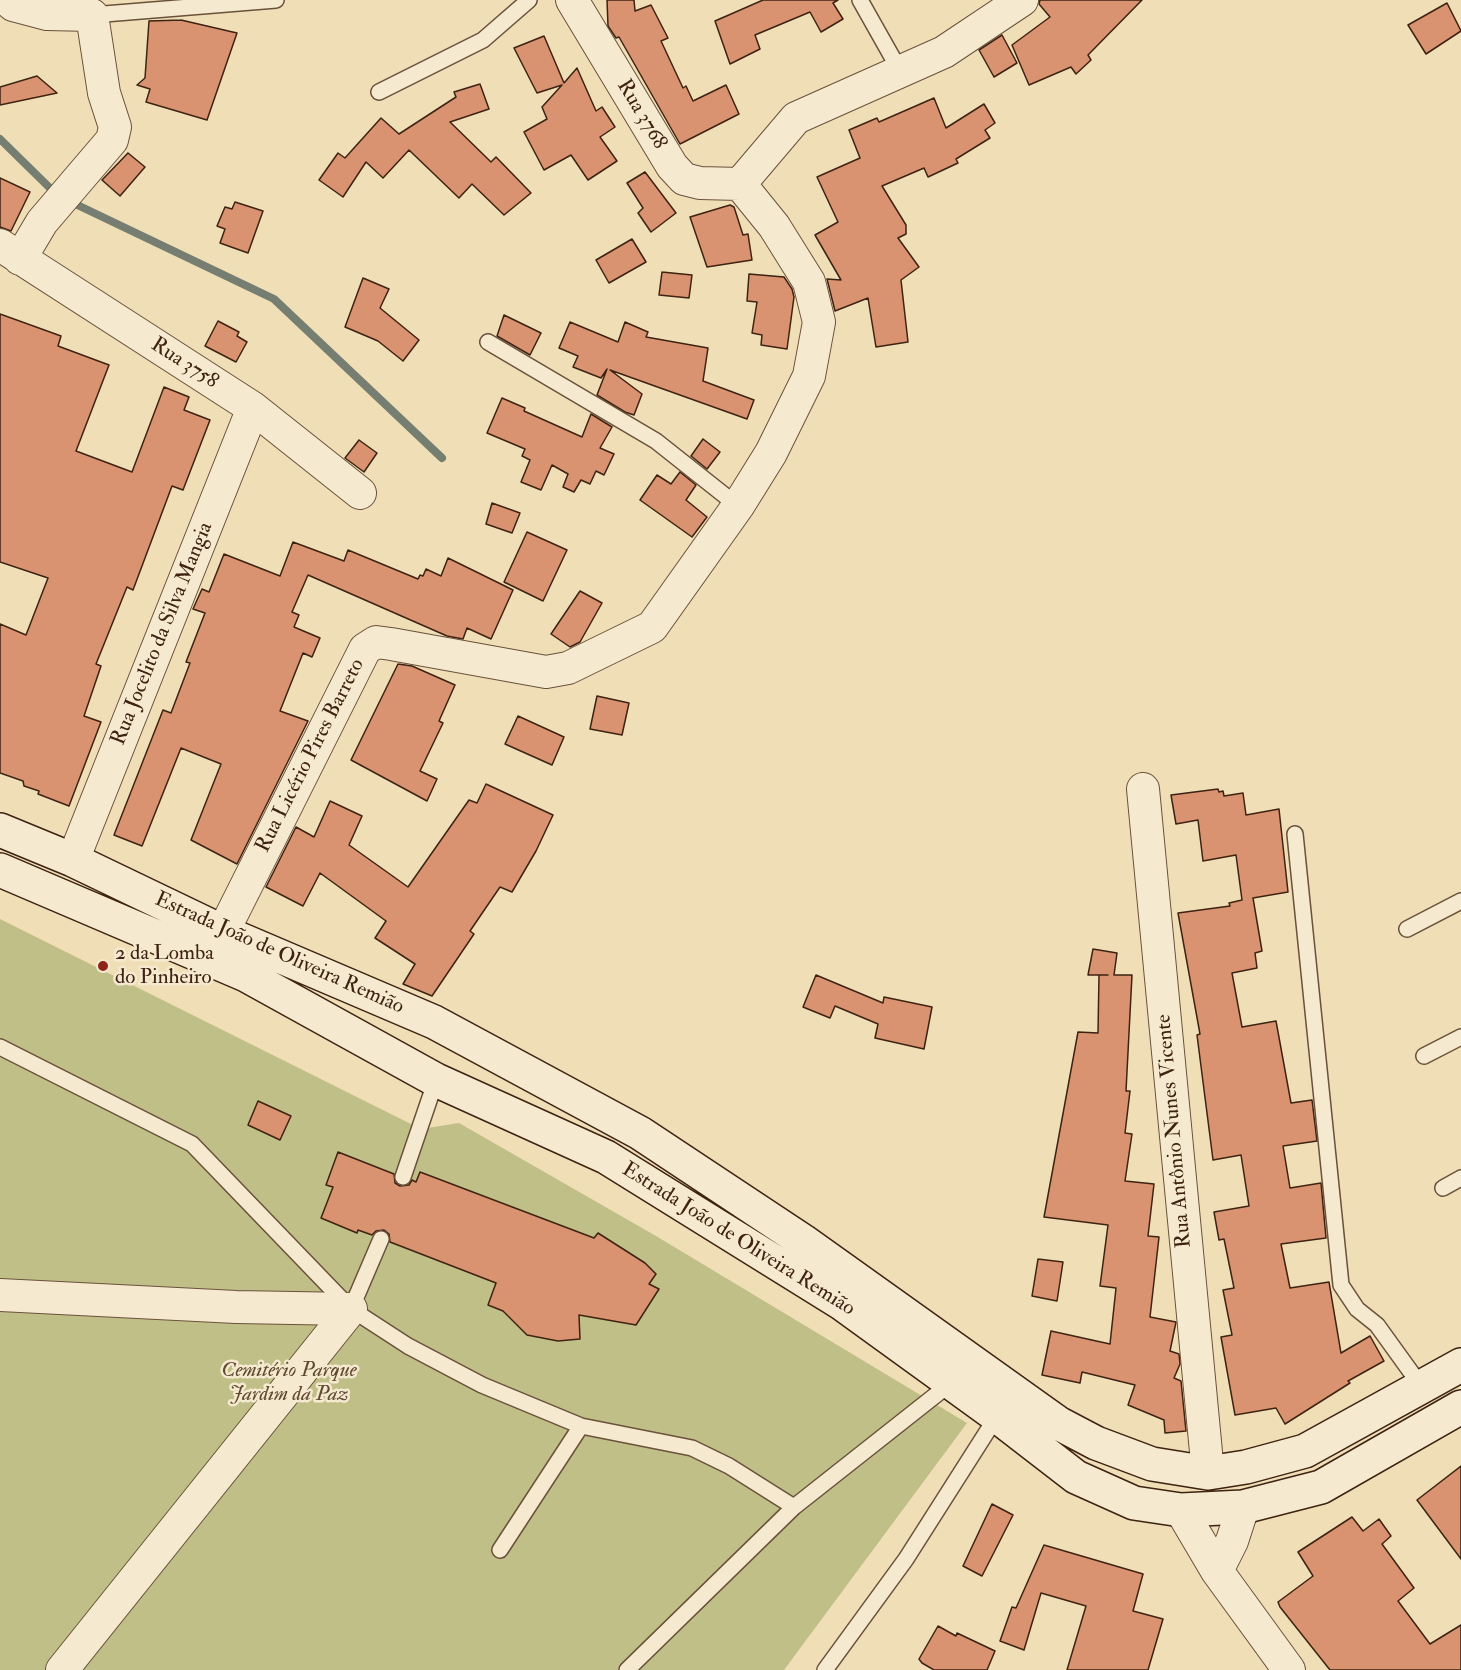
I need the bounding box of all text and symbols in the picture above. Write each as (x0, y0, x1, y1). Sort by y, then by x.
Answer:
street label: Rua 3768 (610, 76, 672, 154)
street label: Rua 3758 (145, 333, 223, 395)
street label: Rua Jocelito da Silva Mangia (107, 519, 219, 749)
street label: Rua Licério Pires Barreto (251, 655, 371, 857)
street label: Estrada João de Oliveira Remião (150, 888, 408, 1020)
place label: 2 da Lomba do Pinheiro (115, 941, 214, 991)
marker: 2 da Lomba do Pinheiro (96, 959, 110, 973)
street label: Rua Antônio Nunes Vicente (1152, 1013, 1198, 1249)
street label: Estrada João de Oliveira Remião (617, 1158, 859, 1322)
park label: Cemitério Parque Jardim da Paz (221, 1358, 357, 1408)

